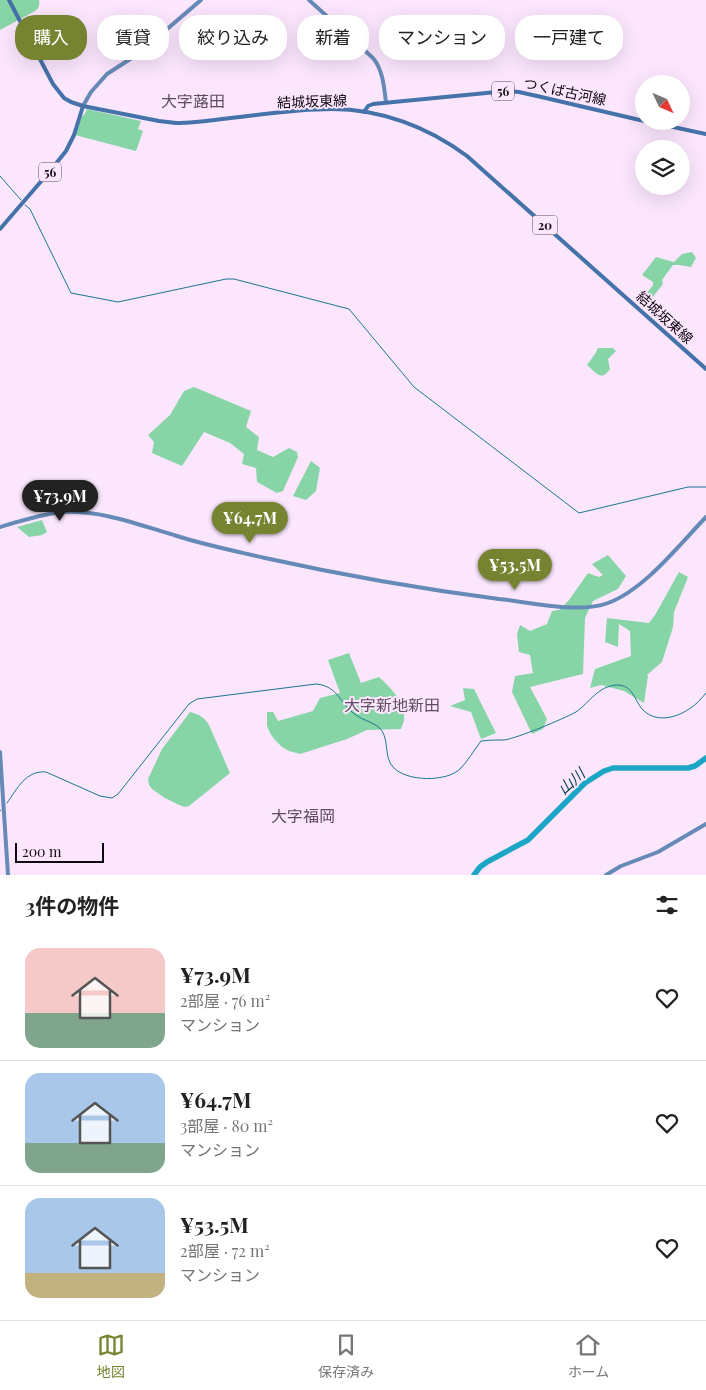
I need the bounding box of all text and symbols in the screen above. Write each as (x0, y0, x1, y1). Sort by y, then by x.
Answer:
chip: 購入 (15, 15, 87, 60)
chip: 賃貸 (97, 15, 169, 60)
chip: 絞り込み (179, 15, 287, 60)
chip: 新着 (297, 15, 369, 60)
chip: マンション (379, 15, 505, 60)
chip: 一戸建て (515, 15, 623, 60)
street label: つくば古河線 (522, 73, 608, 109)
north arrow (635, 75, 690, 130)
map controls (635, 75, 690, 195)
road number: 56 (492, 82, 514, 100)
district label: 大字蕗田 (161, 90, 225, 111)
street label: 結城坂東線 (277, 90, 347, 112)
button: layers (635, 140, 690, 195)
road number: 56 (39, 162, 61, 182)
road number: 20 (532, 216, 558, 234)
street label: 結城坂東線 (633, 287, 697, 347)
pin: ¥73.9M (19, 480, 101, 522)
text: ¥73.9M (33, 485, 87, 506)
pin: ¥64.7M (209, 502, 291, 544)
text: ¥64.7M (223, 507, 277, 528)
pin: ¥53.5M (474, 548, 556, 591)
text: ¥53.5M (489, 554, 541, 575)
district label: 大字新地新田 (344, 694, 440, 715)
water label: 山川 (553, 762, 590, 798)
district label: 大字福岡 (271, 805, 335, 826)
scale bar (15, 840, 104, 863)
text: 200 m (22, 842, 61, 861)
text: 3件の物件 (25, 891, 119, 919)
icon: filters (653, 891, 681, 919)
text: ¥73.9M (180, 960, 251, 988)
icon: home (65, 968, 125, 1028)
icon: heart (653, 984, 681, 1012)
text: 2部屋 · 76 m² (180, 990, 270, 1011)
text: マンション (180, 1014, 260, 1035)
text: ¥64.7M (180, 1085, 251, 1113)
icon: home (65, 1093, 125, 1153)
icon: heart (653, 1109, 681, 1137)
text: 3部屋 · 80 m² (180, 1115, 273, 1136)
text: マンション (180, 1139, 260, 1160)
text: ¥53.5M (180, 1210, 249, 1238)
icon: home (65, 1218, 125, 1278)
icon: heart (653, 1234, 681, 1262)
text: 2部屋 · 72 m² (180, 1240, 270, 1261)
text: マンション (180, 1264, 260, 1285)
tab: 地図 (97, 1331, 125, 1381)
tab: 保存済み (318, 1331, 374, 1381)
tab: ホーム (568, 1331, 609, 1381)

